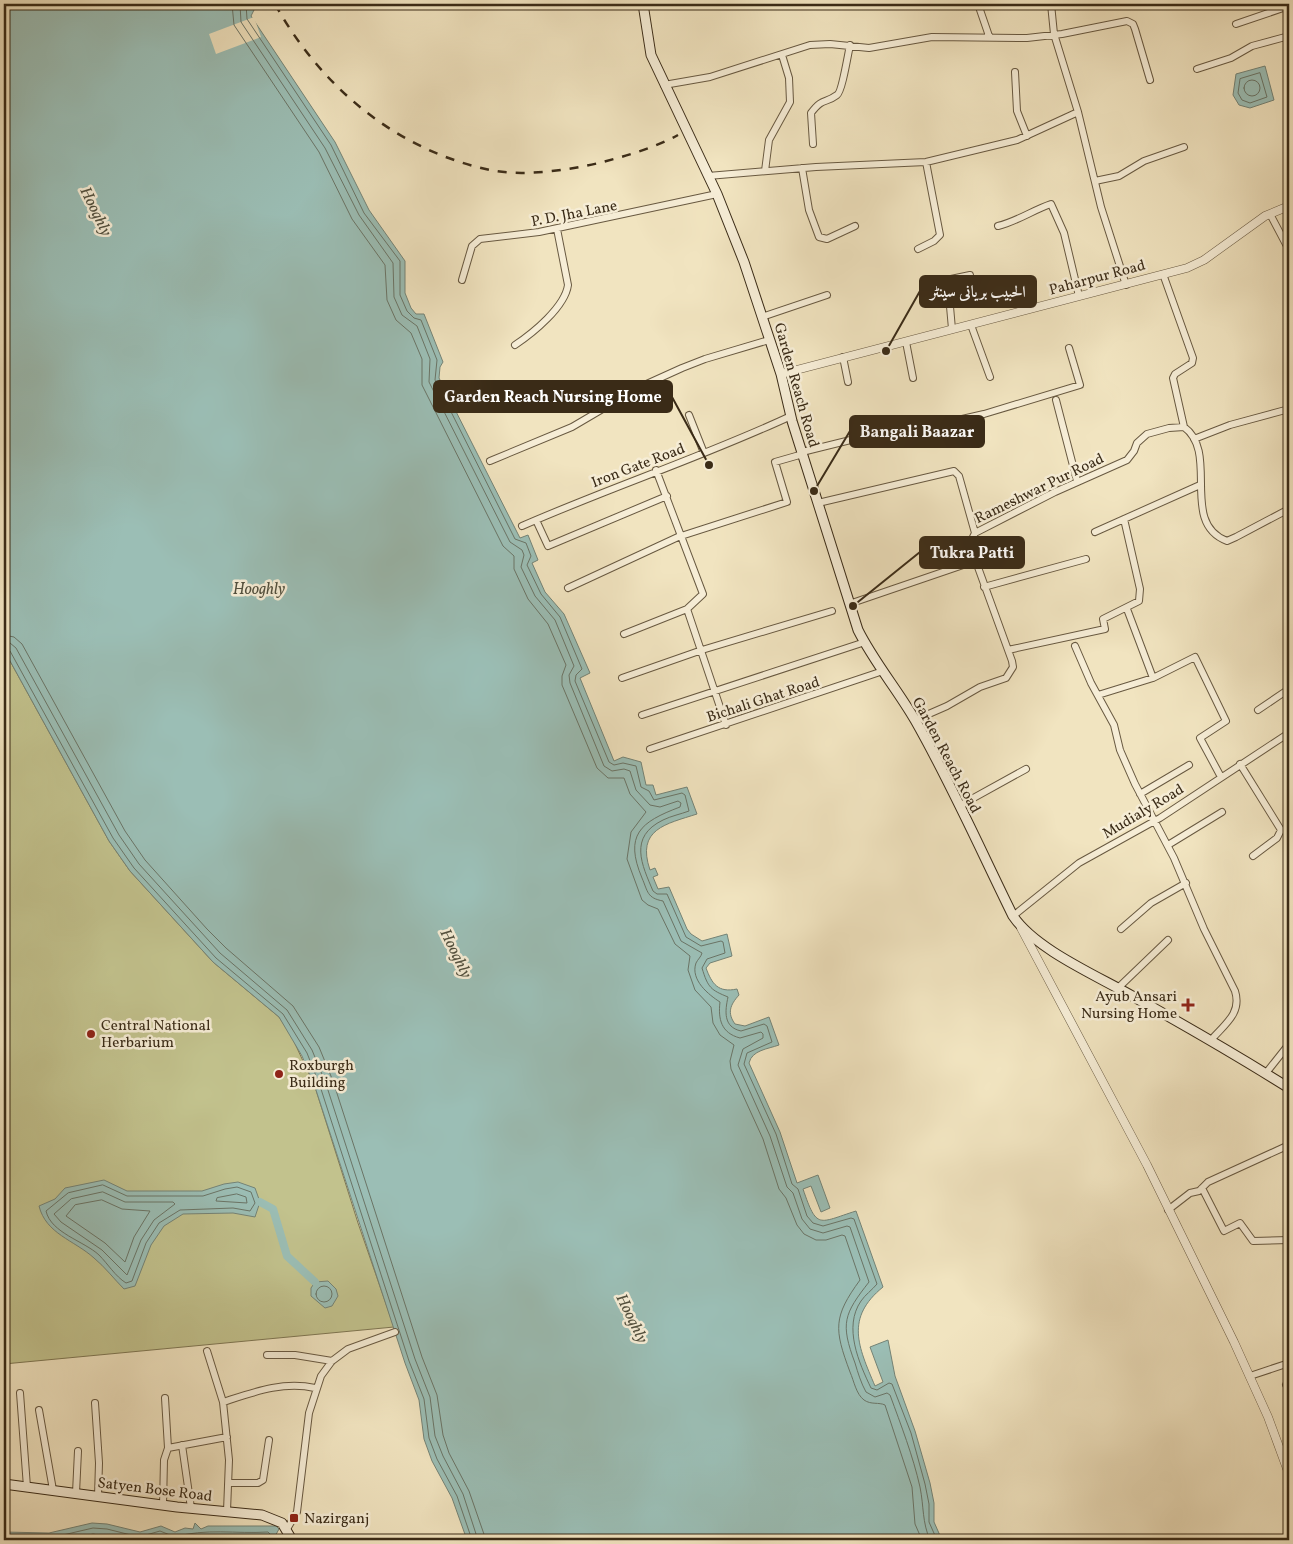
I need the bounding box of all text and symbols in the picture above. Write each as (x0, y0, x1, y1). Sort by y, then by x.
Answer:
water label: Hooghly (74, 183, 117, 240)
street label: P. D. Jha Lane (529, 196, 619, 233)
street label: Paharpur Road (1047, 255, 1148, 301)
callout: الحبیب بریانی سینٹر (920, 276, 1036, 307)
text: الحبیب بریانی سینٹر (928, 282, 1026, 304)
street label: Garden Reach Road (768, 321, 823, 450)
callout: Garden Reach Nursing Home (434, 381, 672, 412)
text: Garden Reach Nursing Home (444, 387, 662, 409)
callout: Bangali Baazar (850, 416, 984, 447)
text: Bangali Baazar (860, 422, 975, 444)
street label: Iron Gate Road (589, 439, 688, 494)
street label: Rameshwar Pur Road (971, 449, 1108, 530)
callout: Tukra Patti (920, 537, 1024, 568)
text: Tukra Patti (930, 543, 1015, 565)
water label: Hooghly (233, 579, 285, 601)
street label: Bichali Ghat Road (704, 672, 823, 729)
street label: Garden Reach Road (906, 694, 985, 818)
street label: Mudialy Road (1099, 780, 1188, 845)
water label: Hooghly (434, 925, 477, 982)
place label: Ayub Ansari Nursing Home (1081, 987, 1177, 1025)
marker: Ayub Ansari Nursing Home (1181, 998, 1195, 1012)
place label: Central National Herbarium (101, 1016, 210, 1054)
marker: Central National Herbarium (85, 1028, 97, 1040)
place label: Roxburgh Building (289, 1056, 354, 1094)
marker: Roxburgh Building (273, 1068, 285, 1080)
water label: Hooghly (610, 1290, 653, 1347)
street label: Satyen Bose Road (96, 1473, 213, 1508)
place label: Nazirganj (304, 1509, 369, 1530)
marker: Nazirganj (288, 1512, 300, 1524)

